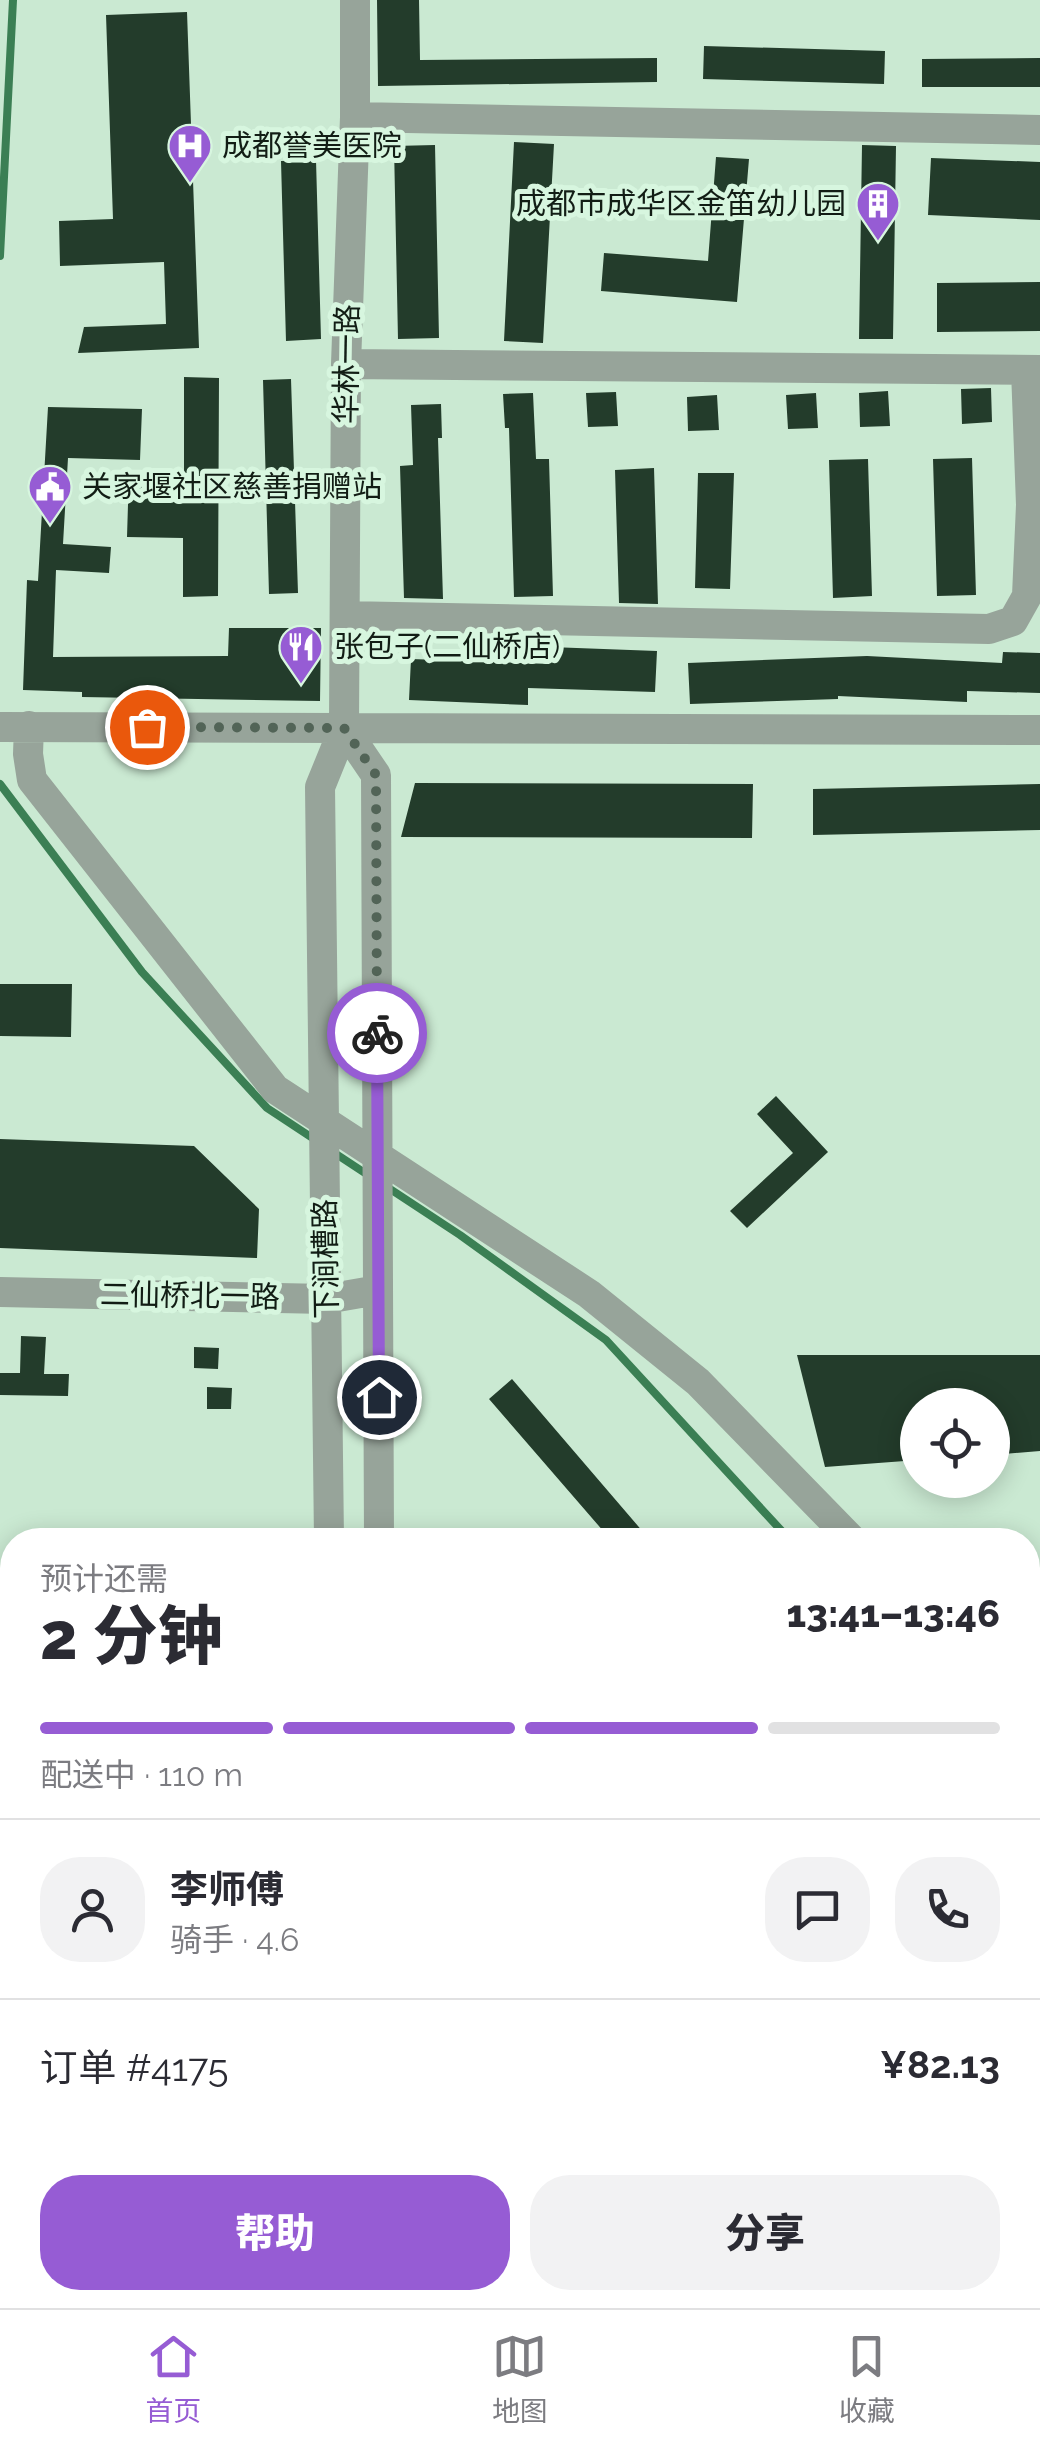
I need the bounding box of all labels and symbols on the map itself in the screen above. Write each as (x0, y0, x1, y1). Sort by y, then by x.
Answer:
hospital icon: 成都誉美医院 (167, 123, 213, 184)
place label: 成都誉美医院 (222, 128, 402, 163)
building icon: 成都市成华区金笛幼儿园 (855, 181, 901, 242)
place label: 成都市成华区金笛幼儿园 (516, 186, 846, 221)
street label: 华林一路 (328, 304, 365, 424)
public building icon: 关家堰社区慈善捐赠站 (27, 464, 73, 525)
place label: 关家堰社区慈善捐赠站 (82, 469, 382, 504)
restaurant icon: 张包子(二仙桥店) (278, 624, 324, 685)
place label: 张包子(二仙桥店) (334, 629, 560, 664)
pin (105, 685, 190, 770)
courier (327, 983, 427, 1083)
street label: 下涧槽路 (307, 1199, 344, 1319)
street label: 二仙桥北一路 (100, 1276, 280, 1315)
pin (337, 1355, 422, 1440)

